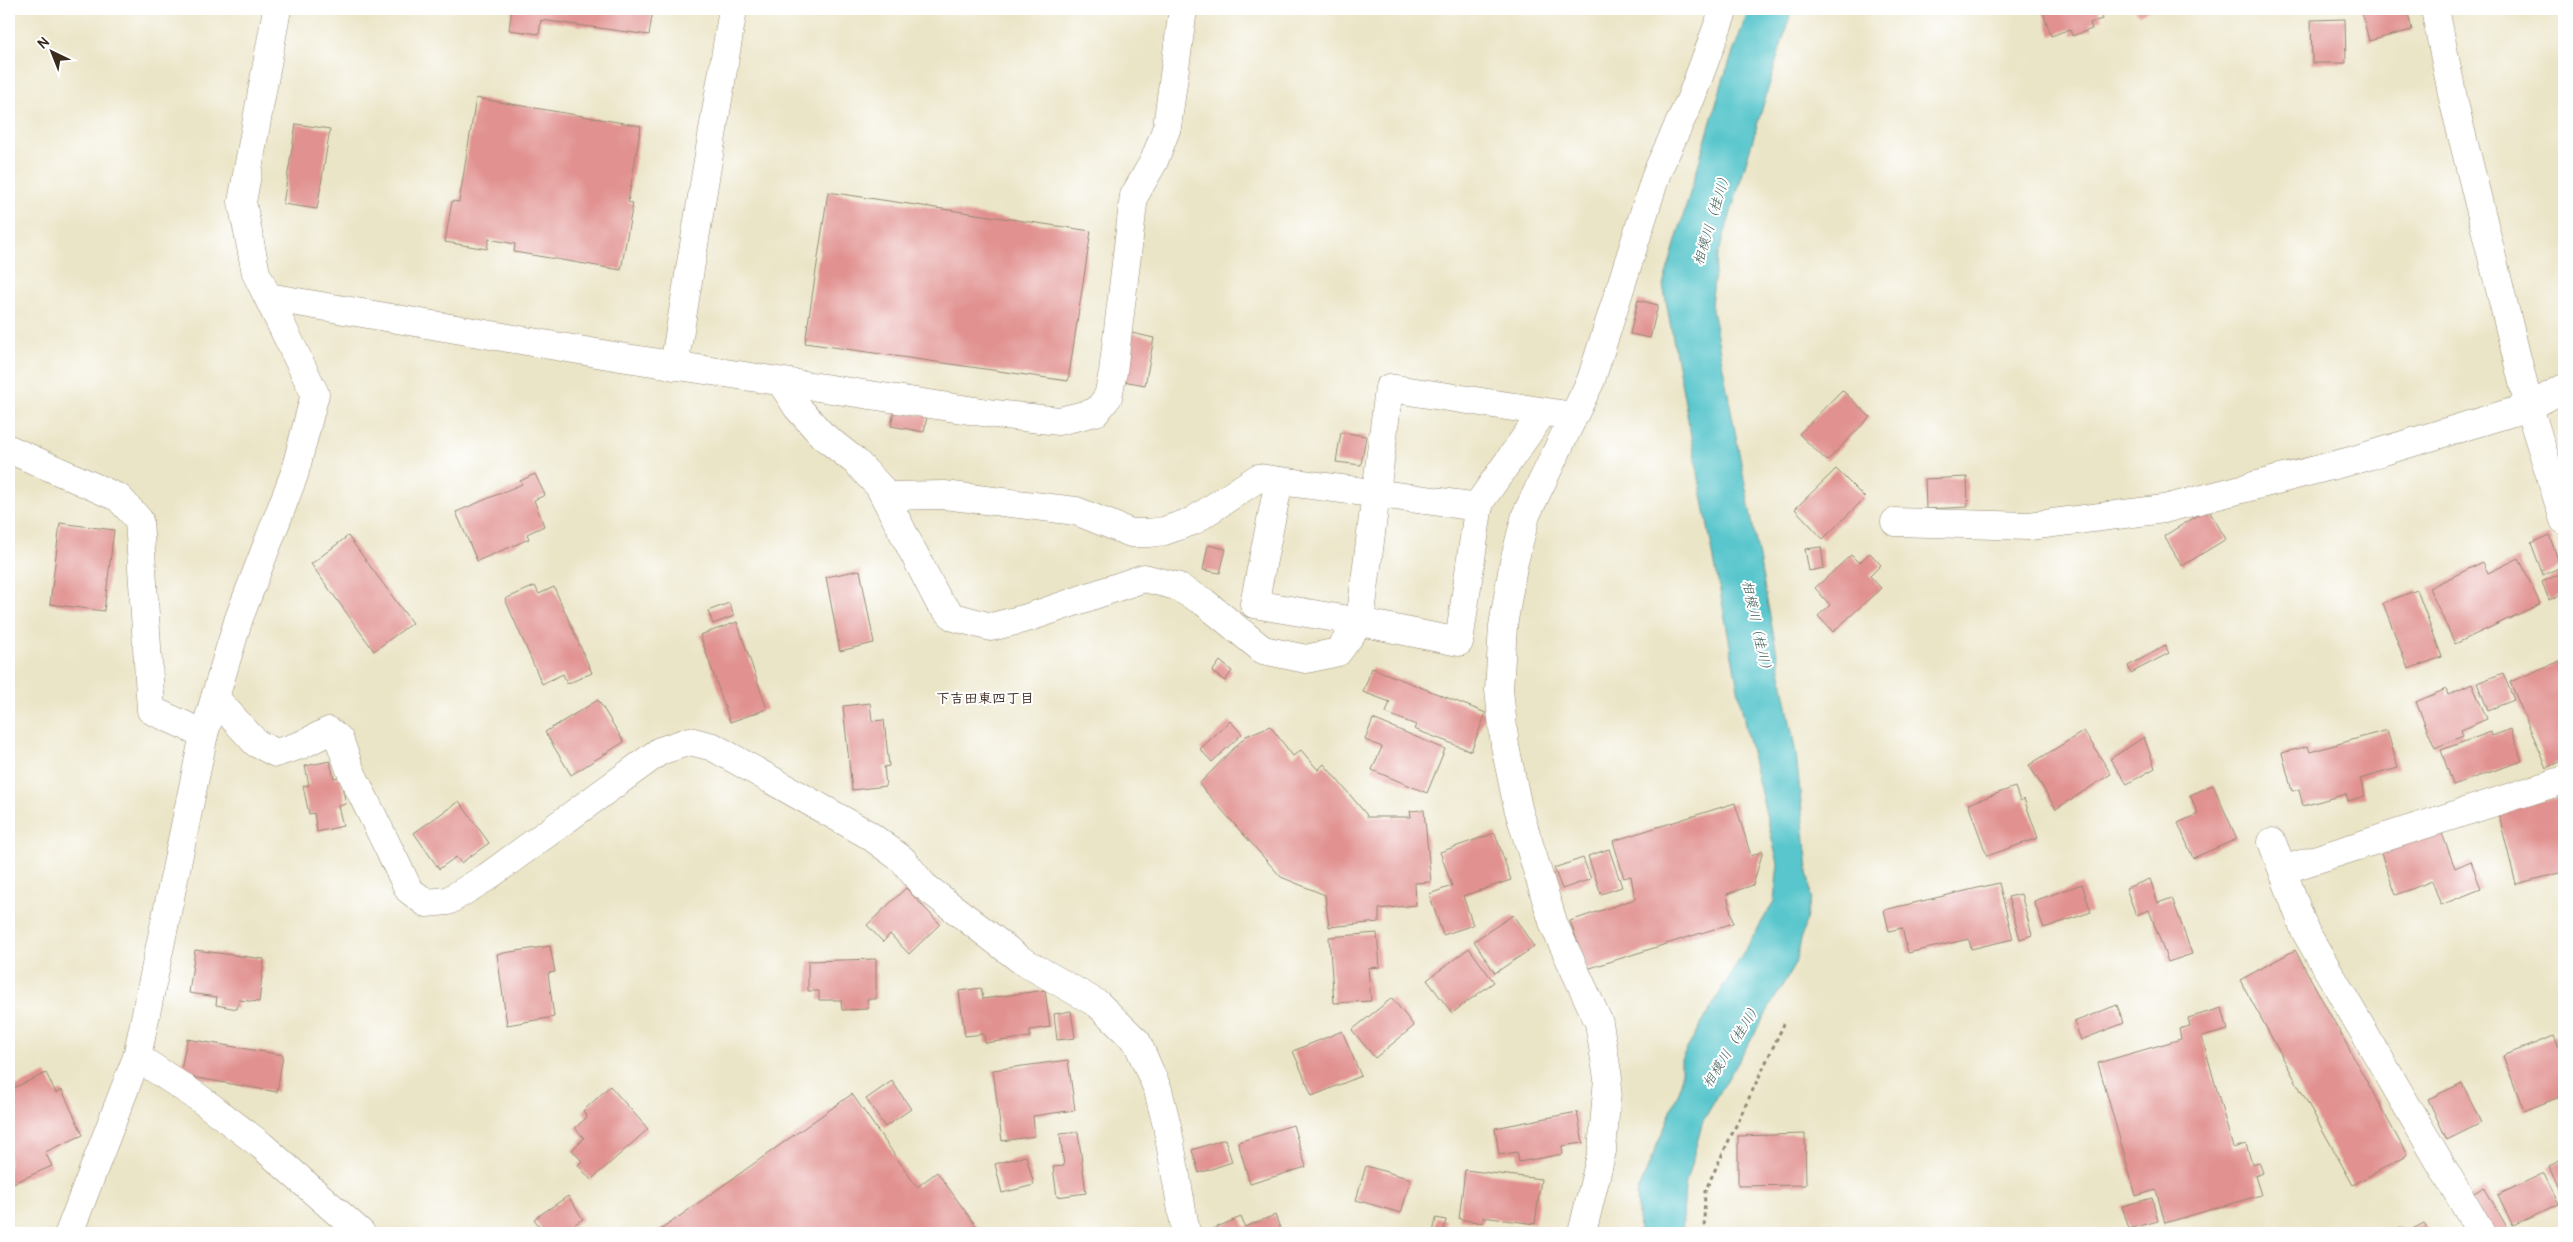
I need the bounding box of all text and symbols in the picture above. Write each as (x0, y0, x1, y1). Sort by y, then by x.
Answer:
north arrow (28, 28, 78, 78)
text: N (34, 33, 53, 52)
water label: 相模川（桂川） (1690, 169, 1734, 267)
water label: 相模川（桂川） (1738, 578, 1776, 678)
district label: 下吉田東四丁目 (936, 690, 1034, 707)
water label: 相模川（桂川） (1699, 999, 1765, 1091)

